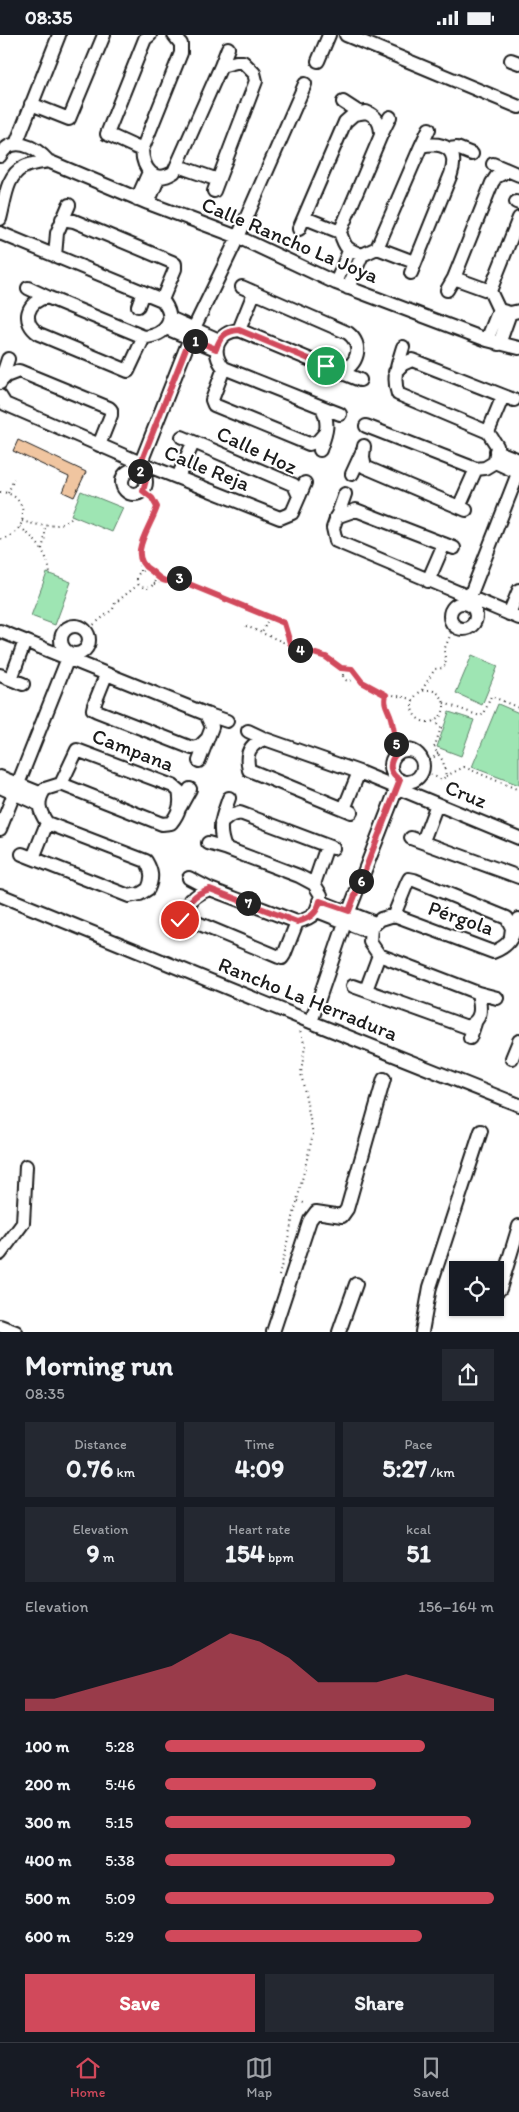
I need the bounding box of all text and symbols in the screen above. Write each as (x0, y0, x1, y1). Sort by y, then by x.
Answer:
text: 08:35 (25, 6, 72, 29)
street label: Calle Rancho La Joya (198, 191, 382, 288)
pin: 1 (182, 329, 208, 353)
text: 1 (192, 333, 199, 350)
pin (305, 345, 347, 387)
icon: arrive (312, 352, 340, 380)
street label: Calle Hoz (213, 420, 302, 479)
street label: Calle Reja (161, 439, 254, 496)
pin: 2 (128, 459, 152, 483)
text: 2 (137, 463, 144, 480)
pin: 3 (166, 565, 192, 591)
text: 3 (176, 570, 183, 587)
pin: 4 (288, 637, 312, 663)
text: 4 (296, 642, 305, 659)
street label: Campana (89, 723, 178, 777)
pin: 5 (384, 731, 408, 757)
text: 5 (393, 736, 400, 753)
street label: Cruz (442, 774, 491, 813)
pin: 6 (348, 869, 374, 893)
text: 6 (358, 873, 365, 890)
pin: 7 (236, 891, 260, 915)
text: 7 (245, 895, 252, 912)
street label: Pérgola (425, 895, 497, 940)
pin (159, 899, 201, 941)
icon: check (166, 906, 194, 934)
street label: Rancho La Herradura (215, 951, 402, 1046)
map controls (449, 1261, 504, 1316)
button: locate (449, 1261, 504, 1316)
text: Morning run (25, 1348, 173, 1382)
button: share (442, 1349, 494, 1401)
text: 08:35 (25, 1384, 65, 1403)
text: Distance (74, 1436, 127, 1453)
text: Time (245, 1436, 274, 1453)
text: Pace (404, 1436, 433, 1453)
text: 0.76 (66, 1453, 113, 1483)
text: 4:09 (235, 1453, 284, 1483)
text: 5:27 (382, 1453, 427, 1483)
text: km (113, 1464, 135, 1481)
text: /km (427, 1464, 455, 1481)
text: Elevation (73, 1521, 128, 1538)
text: Heart rate (229, 1521, 290, 1538)
text: kcal (406, 1521, 431, 1538)
text: 9 (86, 1538, 100, 1568)
text: 154 (225, 1538, 265, 1568)
text: 51 (406, 1538, 431, 1568)
text: m (100, 1549, 115, 1566)
text: bpm (265, 1549, 294, 1566)
text: Elevation (25, 1597, 89, 1616)
text: 156–164 m (418, 1597, 494, 1616)
text: 100 m (25, 1737, 69, 1756)
text: 5:28 (105, 1737, 135, 1756)
text: 200 m (25, 1775, 70, 1794)
text: 5:46 (105, 1775, 135, 1794)
text: 300 m (25, 1813, 71, 1832)
text: 5:15 (105, 1813, 133, 1832)
text: 400 m (25, 1851, 71, 1870)
text: 5:38 (105, 1851, 135, 1870)
text: 500 m (25, 1889, 70, 1908)
text: 5:09 (105, 1889, 136, 1908)
text: 600 m (25, 1927, 70, 1946)
text: 5:29 (105, 1927, 134, 1946)
button: Save (25, 1974, 255, 2032)
button: Share (265, 1974, 494, 2032)
tab: Home (70, 2054, 105, 2101)
tab: Map (245, 2054, 273, 2101)
tab: Saved (413, 2054, 449, 2101)

